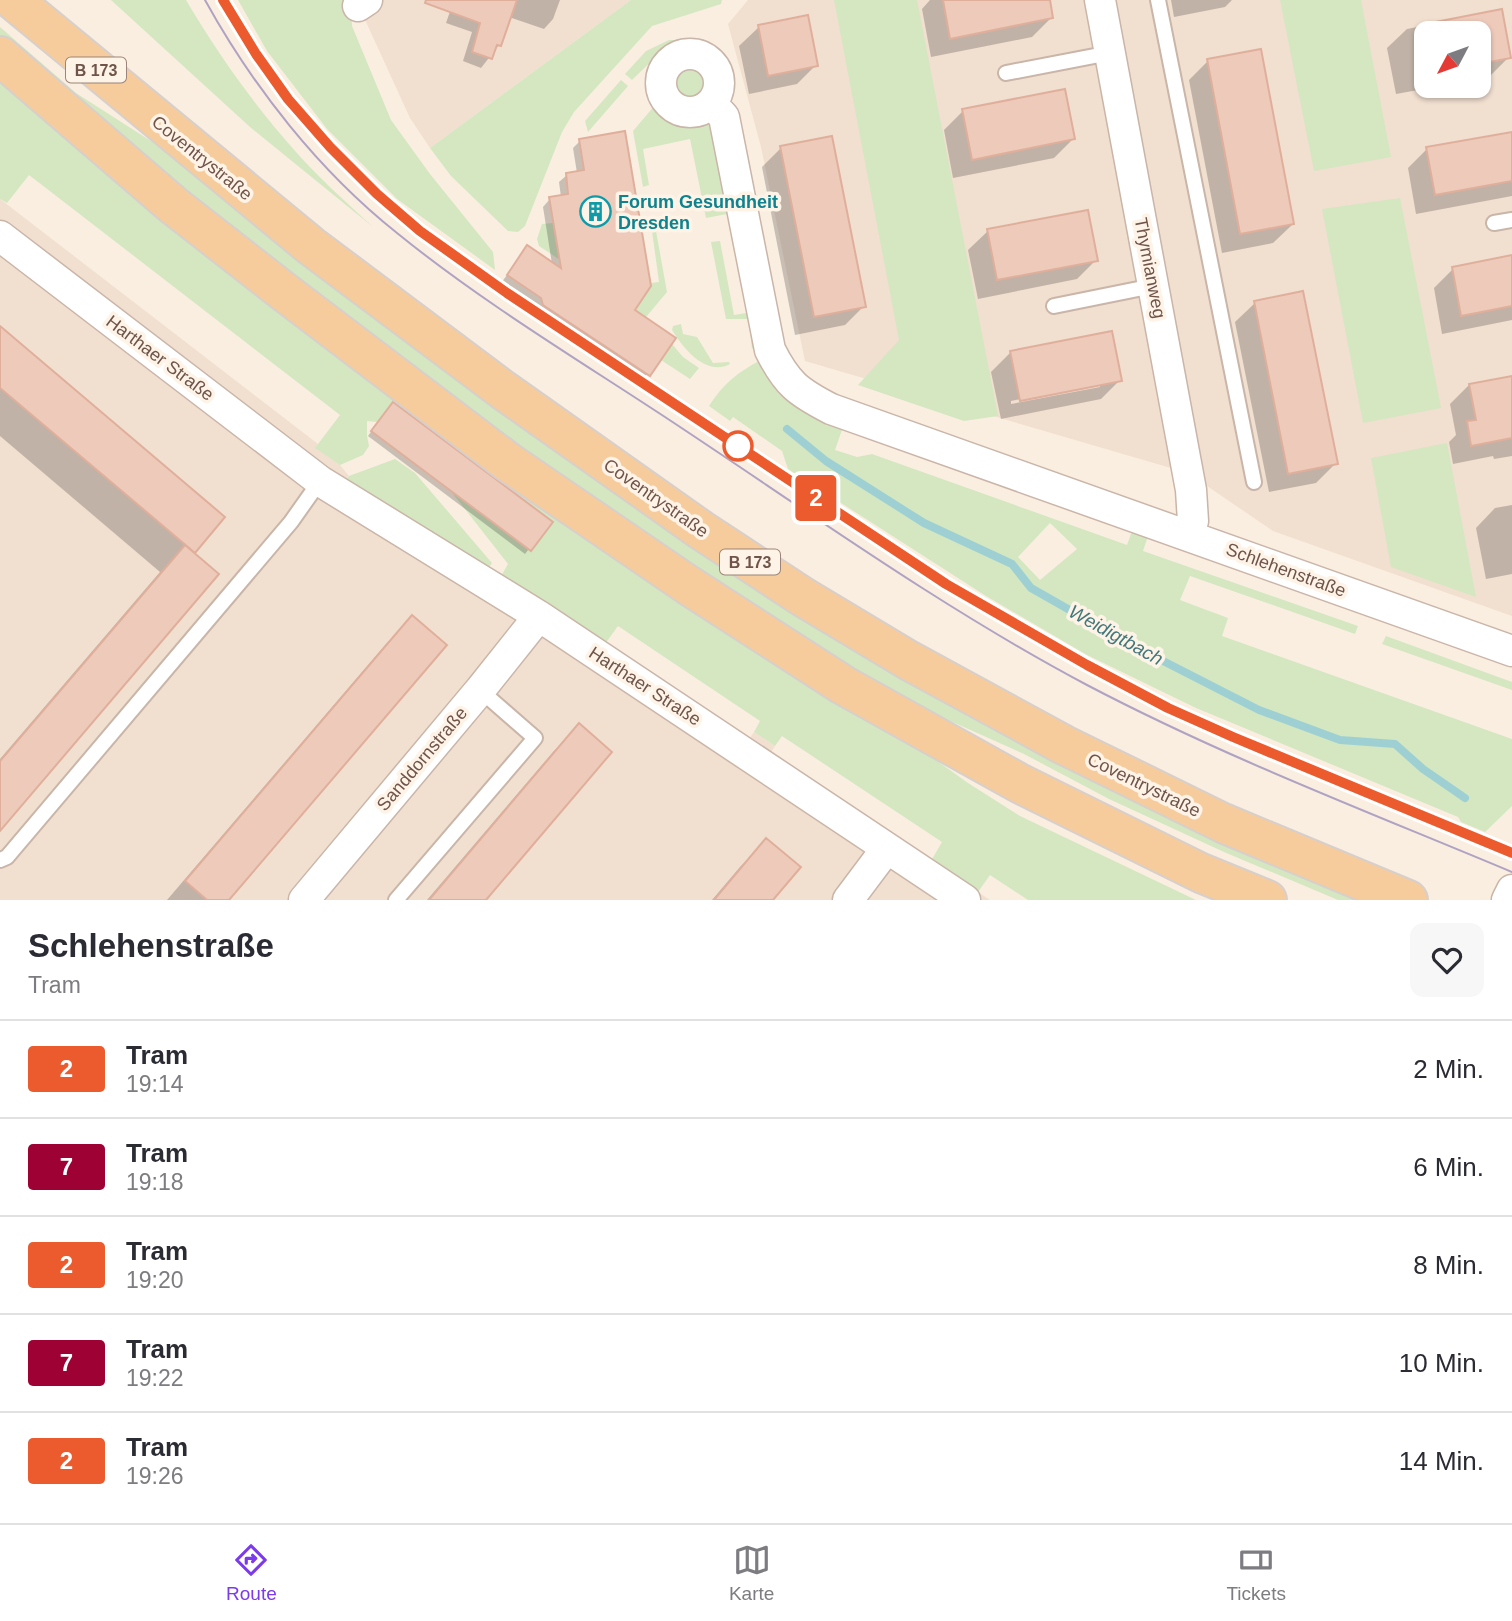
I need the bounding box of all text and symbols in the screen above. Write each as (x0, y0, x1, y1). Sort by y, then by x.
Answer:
north arrow (1414, 21, 1491, 98)
map controls (1414, 21, 1491, 98)
road number: B 173 (66, 58, 126, 82)
street label: Coventrystraße (148, 112, 256, 204)
place label: Forum Gesundheit Dresden (618, 192, 778, 233)
building icon: Forum Gesundheit Dresden (578, 195, 612, 229)
street label: Thymianweg (1130, 216, 1170, 320)
street label: Harthaer Straße (102, 311, 218, 405)
unlabelled marker (723, 431, 753, 461)
street label: Coventrystraße (600, 455, 712, 541)
line badge: 2 (793, 475, 839, 521)
text: 2 (809, 484, 823, 511)
street label: Schlehenstraße (1223, 539, 1349, 601)
road number: B 173 (720, 550, 780, 575)
water label: Weidigtbach (1065, 601, 1167, 669)
street label: Harthaer Straße (585, 642, 705, 730)
street label: Sanddornstraße (373, 703, 471, 815)
street label: Coventrystraße (1084, 749, 1204, 821)
button: heart (1410, 923, 1484, 997)
text: Schlehenstraße (28, 927, 274, 964)
text: Tram (28, 972, 81, 998)
text: Tram (126, 1040, 188, 1070)
text: 2 Min. (1413, 1054, 1484, 1084)
text: 2 (60, 1055, 73, 1082)
text: 19:14 (126, 1071, 184, 1097)
text: Tram (126, 1138, 188, 1168)
text: 6 Min. (1413, 1152, 1484, 1182)
text: 7 (60, 1153, 73, 1180)
text: 19:18 (126, 1169, 184, 1195)
text: Tram (126, 1236, 188, 1266)
text: 8 Min. (1413, 1250, 1484, 1280)
text: 2 (60, 1251, 73, 1278)
text: 19:20 (126, 1267, 184, 1293)
text: Tram (126, 1334, 188, 1364)
text: 10 Min. (1399, 1348, 1484, 1378)
text: 7 (60, 1349, 73, 1376)
text: 19:22 (126, 1365, 184, 1391)
text: Tram (126, 1432, 188, 1462)
text: 14 Min. (1399, 1446, 1484, 1476)
text: 2 (60, 1447, 73, 1474)
text: 19:26 (126, 1463, 184, 1489)
tab: Route (226, 1541, 277, 1605)
tab: Karte (729, 1541, 774, 1605)
tab: Tickets (1226, 1541, 1286, 1605)

